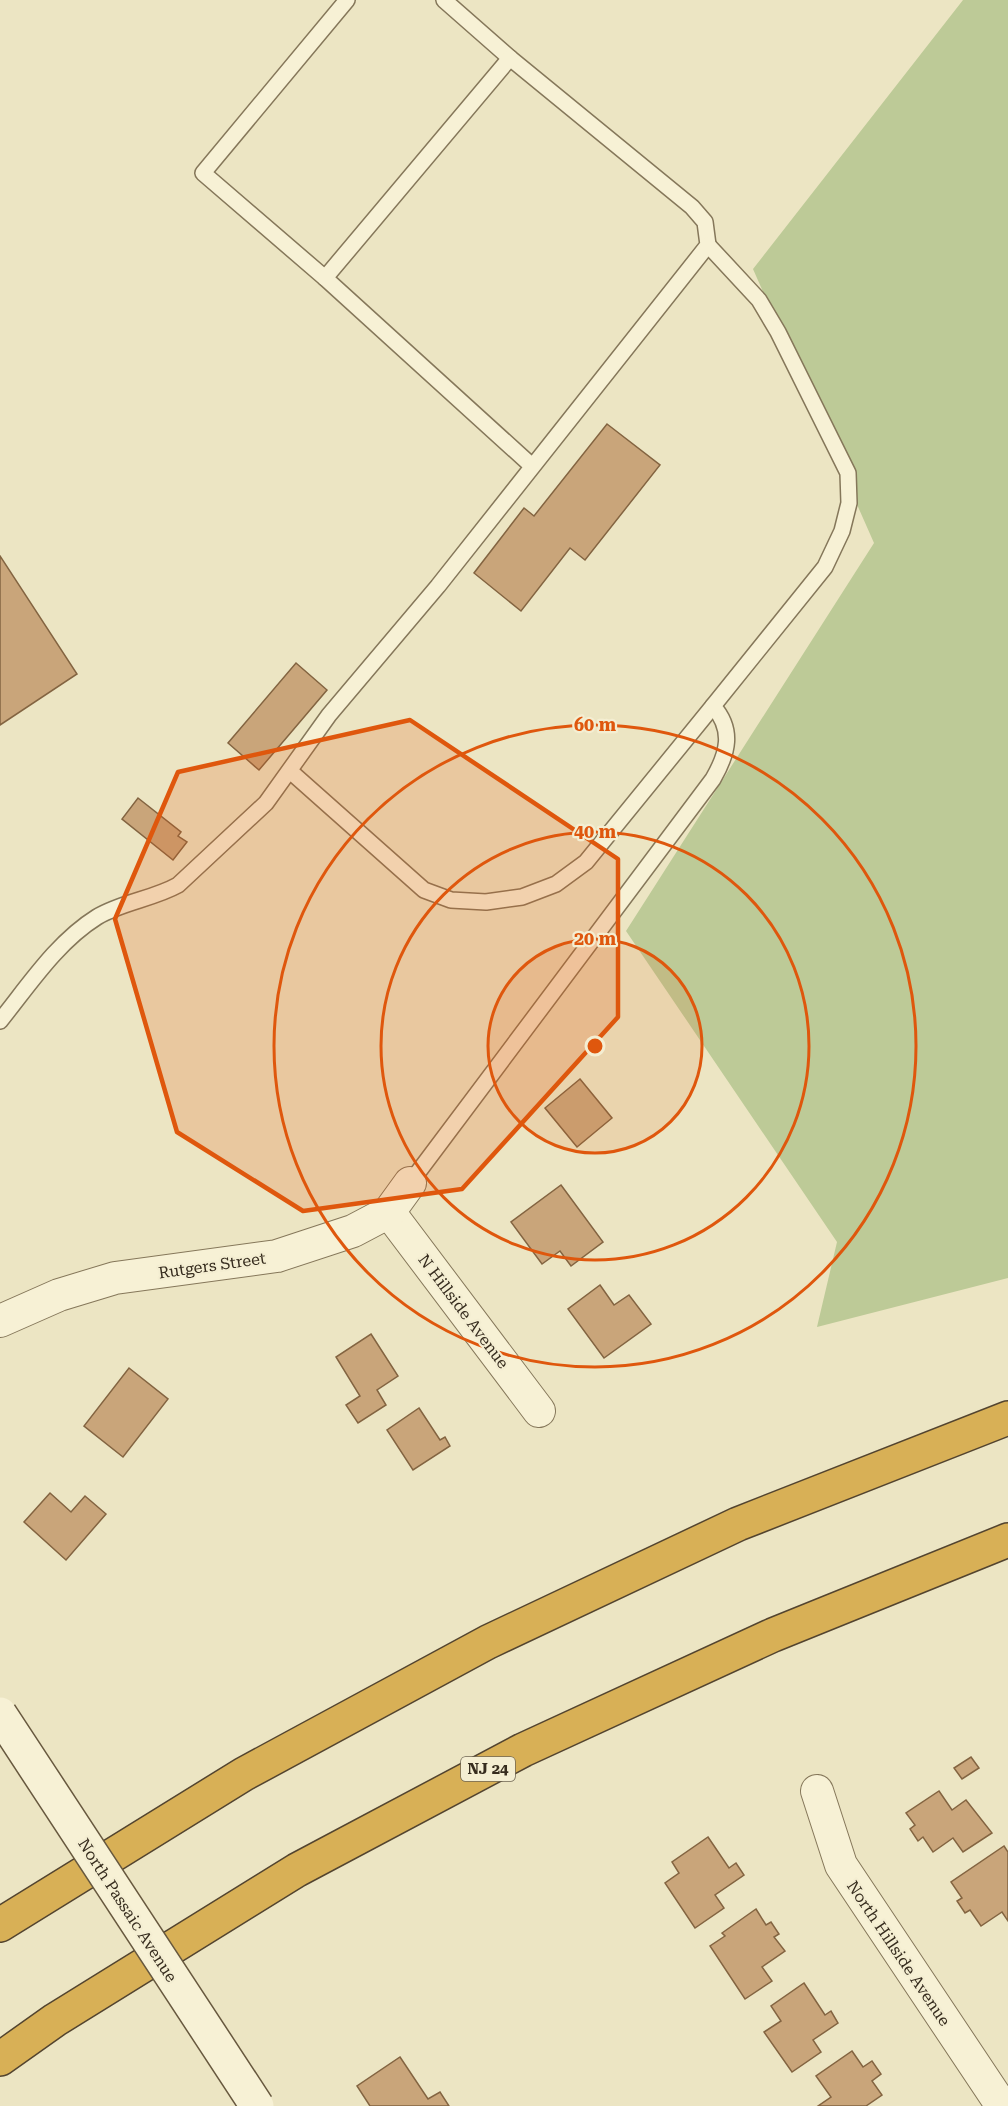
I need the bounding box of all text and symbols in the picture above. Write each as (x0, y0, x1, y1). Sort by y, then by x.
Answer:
text: 60 m (574, 714, 617, 735)
text: 40 m (574, 821, 617, 842)
text: 20 m (574, 928, 617, 949)
centre of rings (585, 1036, 605, 1056)
street label: Rutgers Street (157, 1249, 267, 1282)
street label: N Hillside Avenue (414, 1250, 513, 1372)
road number: NJ 24 (461, 1757, 515, 1781)
street label: North Passaic Avenue (74, 1835, 181, 1986)
street label: North Hillside Avenue (843, 1877, 954, 2030)

